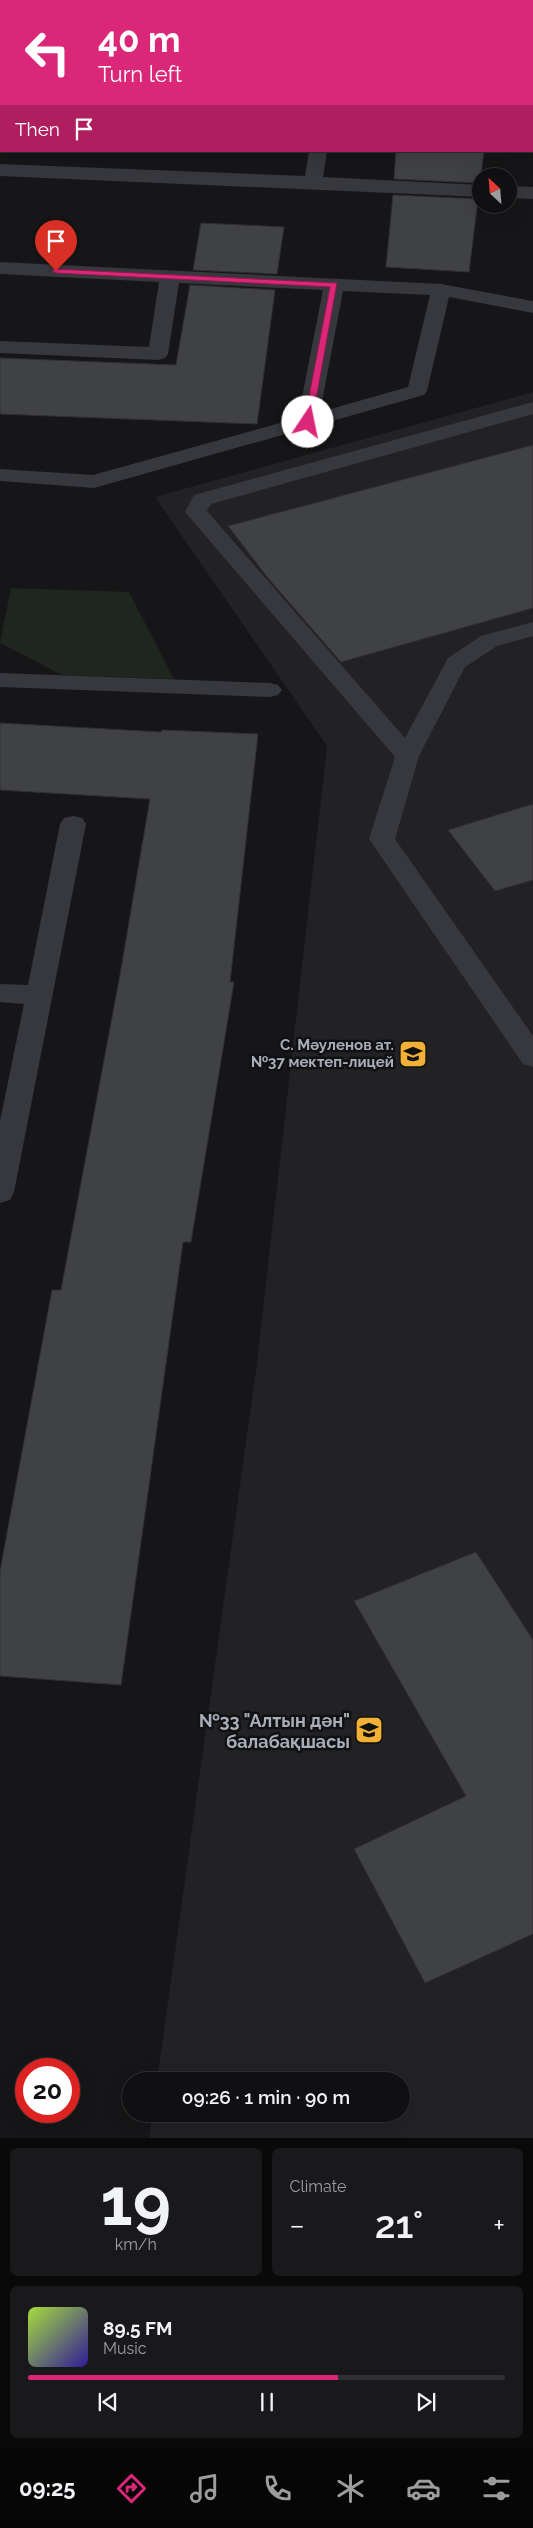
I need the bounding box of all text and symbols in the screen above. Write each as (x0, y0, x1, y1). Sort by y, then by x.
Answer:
text: 40 m (98, 19, 180, 60)
icon: left (15, 20, 80, 85)
text: Turn left (98, 61, 182, 87)
icon: arrive (70, 115, 98, 143)
text: Then (15, 118, 60, 140)
north arrow (472, 168, 518, 212)
map controls (472, 168, 517, 213)
pin (35, 220, 77, 271)
icon: arrive (42, 227, 70, 255)
position arrow (281, 395, 333, 447)
place label: С. Мәуленов ат. №37 мектеп-лицей (251, 1036, 394, 1071)
school or university icon: С. Мәуленов ат. №37 мектеп-лицей (398, 1039, 428, 1069)
place label: №33 "Алтын дән" балабақшасы (199, 1710, 350, 1752)
school or university icon: №33 "Алтын дән" балабақшасы (354, 1715, 384, 1745)
speed limit sign: 20 (15, 2058, 80, 2123)
text: 09:26 · 1 min · 90 m (182, 2086, 350, 2108)
text: 19 (101, 2164, 171, 2240)
text: Climate (290, 2177, 346, 2196)
text: 21° (375, 2202, 423, 2247)
text: − (290, 2209, 305, 2242)
text: + (493, 2209, 505, 2242)
text: km/h (115, 2235, 157, 2254)
text: 89.5 FM (103, 2317, 172, 2339)
text: Music (103, 2339, 147, 2358)
icon: previous (94, 2388, 122, 2416)
icon: pause (253, 2388, 281, 2416)
icon: next (412, 2388, 440, 2416)
icon: directions (114, 2471, 149, 2506)
icon: music (187, 2471, 222, 2506)
icon: phone (260, 2471, 295, 2506)
icon: climate (333, 2471, 368, 2506)
icon: car (406, 2471, 441, 2506)
icon: filters (479, 2471, 514, 2506)
text: 09:25 (19, 2475, 76, 2501)

